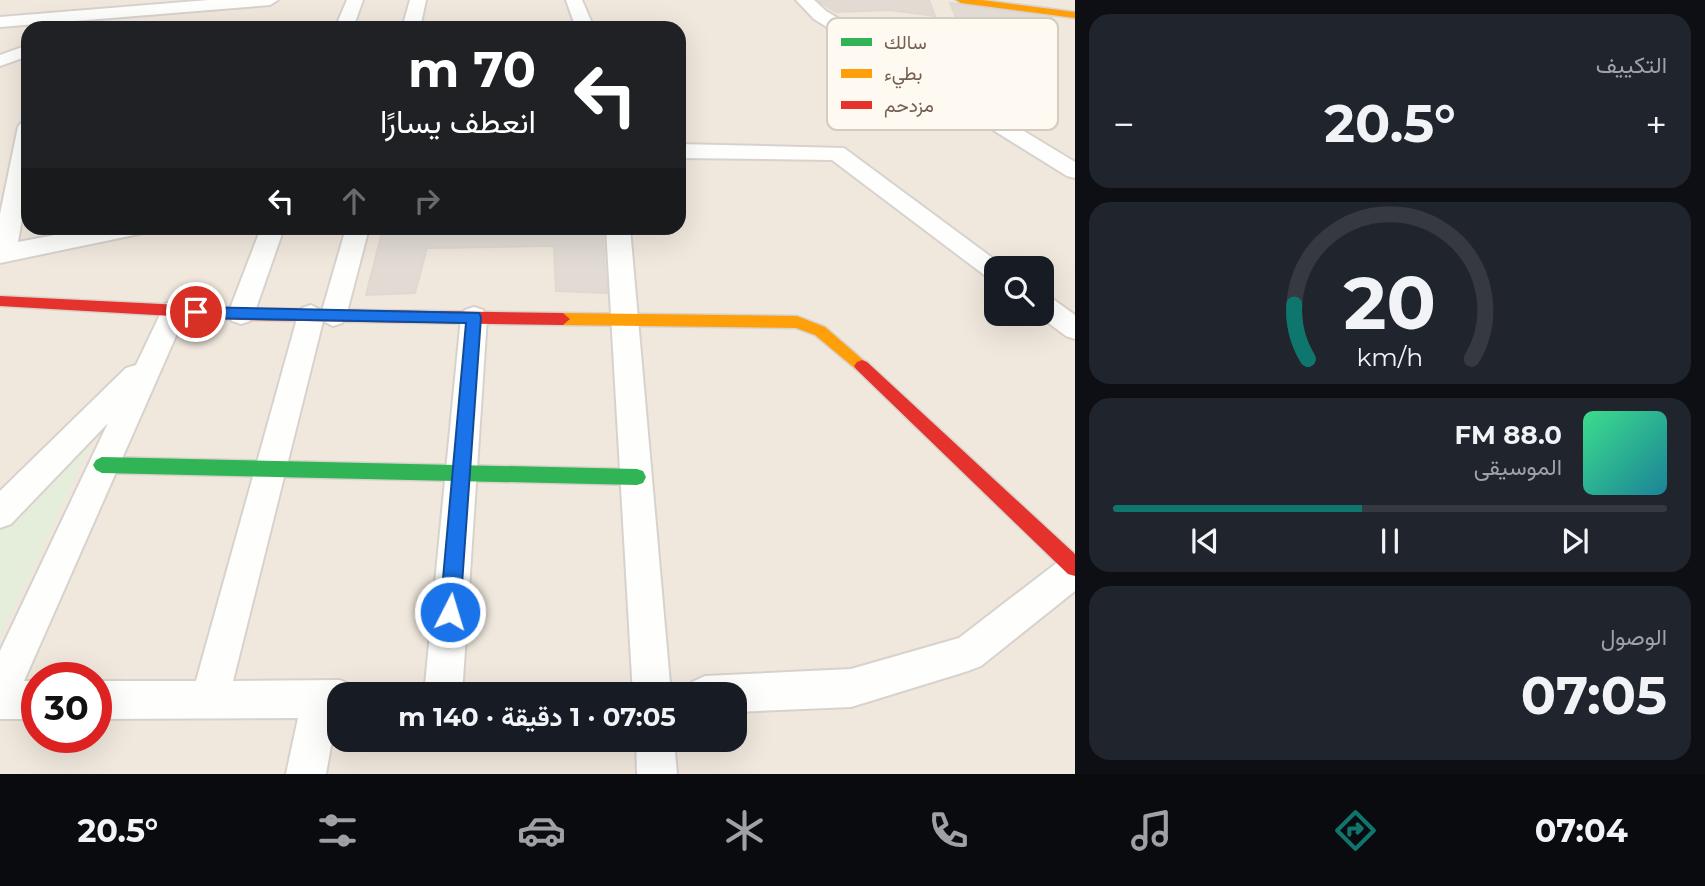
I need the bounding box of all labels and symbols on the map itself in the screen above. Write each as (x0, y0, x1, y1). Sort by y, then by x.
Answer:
legend (827, 18, 1058, 130)
text: سالك (884, 31, 927, 54)
text: بطيء (884, 62, 922, 89)
text: مزدحم (884, 94, 934, 118)
pin (166, 282, 226, 342)
position arrow (413, 575, 487, 649)
speed limit sign: 30 (21, 662, 112, 753)

